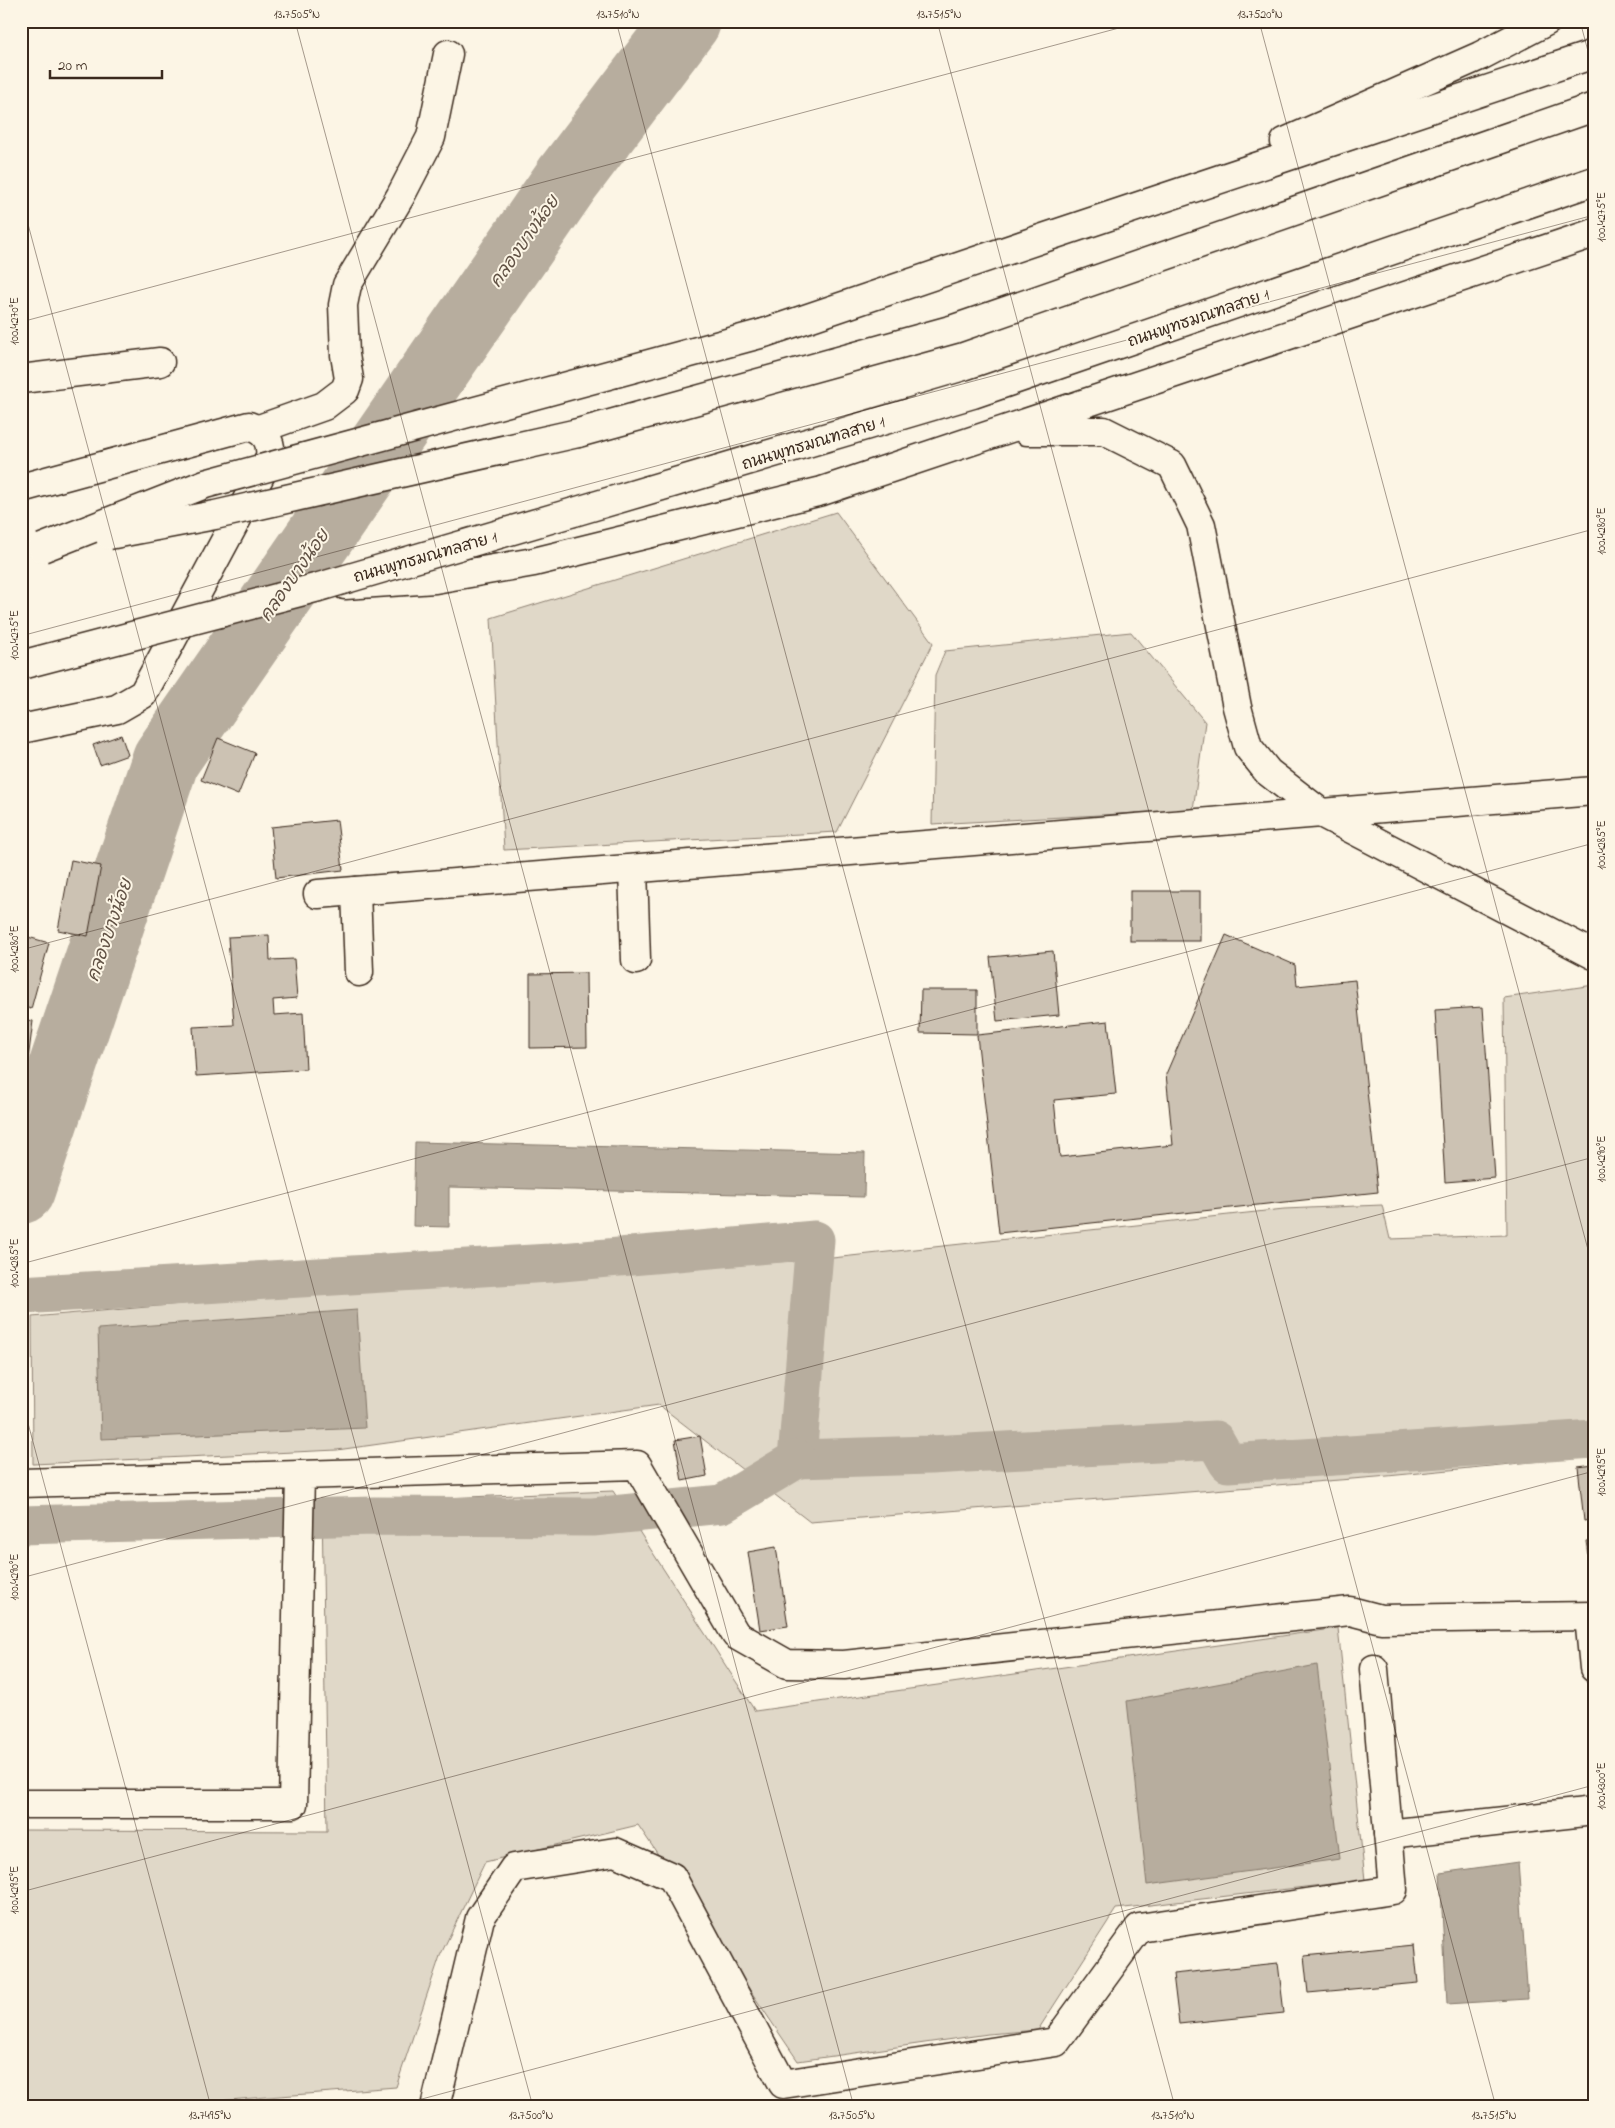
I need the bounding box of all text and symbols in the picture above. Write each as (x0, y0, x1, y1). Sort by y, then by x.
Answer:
text: 13.7505°N (274, 6, 320, 24)
text: 13.7510°N (596, 6, 640, 24)
text: 13.7515°N (916, 6, 962, 24)
text: 13.7520°N (1237, 6, 1283, 24)
scale bar (50, 48, 162, 80)
text: 20 m (58, 55, 88, 77)
water label: คลองบางน้อย (484, 189, 568, 293)
text: 100.4275°E (1593, 192, 1611, 242)
street label: ถนนพุทธมณฑลสาย 1 (1124, 283, 1273, 354)
text: 100.4270°E (6, 297, 24, 345)
street label: ถนนพุทธมณฑลสาย 1 (739, 411, 888, 477)
text: 100.4280°E (1593, 507, 1611, 555)
water label: คลองบางน้อย (254, 523, 338, 627)
street label: ถนนพุทธมณฑลสาย 1 (351, 526, 500, 590)
text: 100.4275°E (6, 610, 24, 660)
text: 100.4285°E (1593, 820, 1611, 870)
water label: คลองบางน้อย (80, 874, 141, 985)
text: 100.4280°E (6, 925, 24, 973)
text: 100.4290°E (1593, 1136, 1611, 1182)
text: 100.4285°E (6, 1238, 24, 1288)
text: 100.4295°E (1593, 1448, 1611, 1496)
text: 100.4290°E (6, 1554, 24, 1600)
text: 100.4300°E (1593, 1762, 1611, 1810)
text: 100.4295°E (6, 1866, 24, 1914)
text: 13.7495°N (189, 2107, 231, 2125)
text: 13.7500°N (509, 2107, 553, 2125)
text: 13.7505°N (829, 2107, 875, 2125)
text: 13.7510°N (1151, 2107, 1195, 2125)
text: 13.7515°N (1471, 2107, 1517, 2125)

